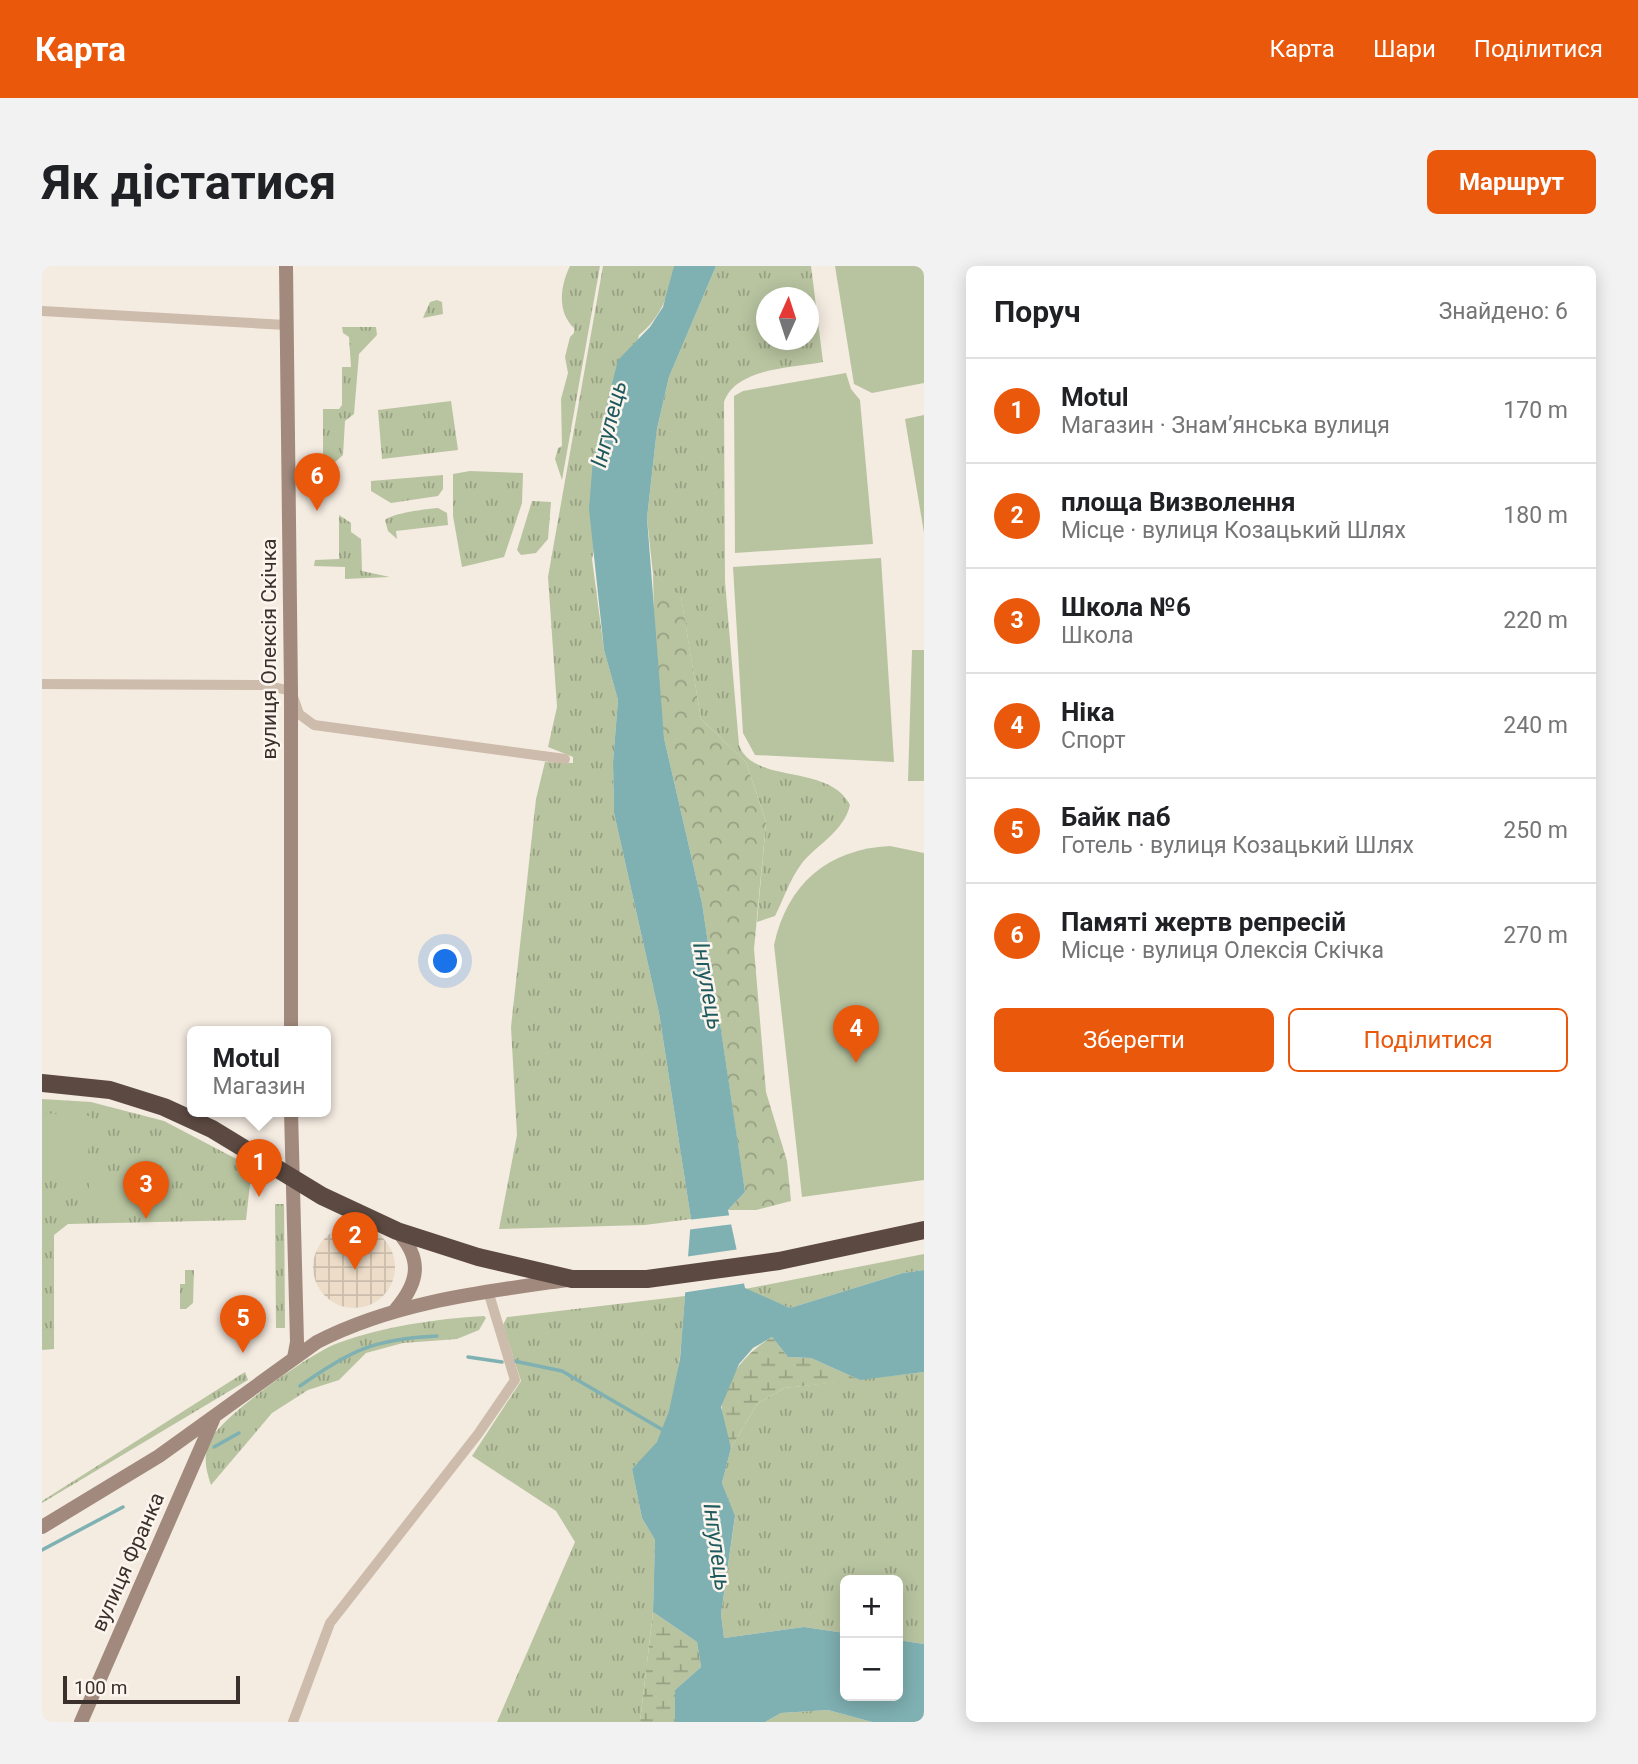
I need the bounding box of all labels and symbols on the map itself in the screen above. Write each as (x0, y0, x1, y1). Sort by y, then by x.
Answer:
north arrow (756, 287, 819, 350)
water label: Інгулець (585, 378, 633, 470)
pin: 6 (294, 453, 340, 511)
street label: вулиця Олексія Скічка (257, 538, 281, 760)
water label: Інгулець (687, 940, 729, 1032)
your location (428, 944, 462, 978)
pin: 4 (833, 1005, 879, 1063)
pin: 1 (236, 1139, 282, 1197)
pin: 3 (123, 1161, 169, 1219)
pin: 2 (332, 1212, 378, 1270)
pin: 5 (220, 1295, 266, 1353)
street label: вулиця Франка (87, 1489, 169, 1635)
water label: Інгулець (697, 1501, 737, 1593)
scale bar (63, 1673, 240, 1705)

